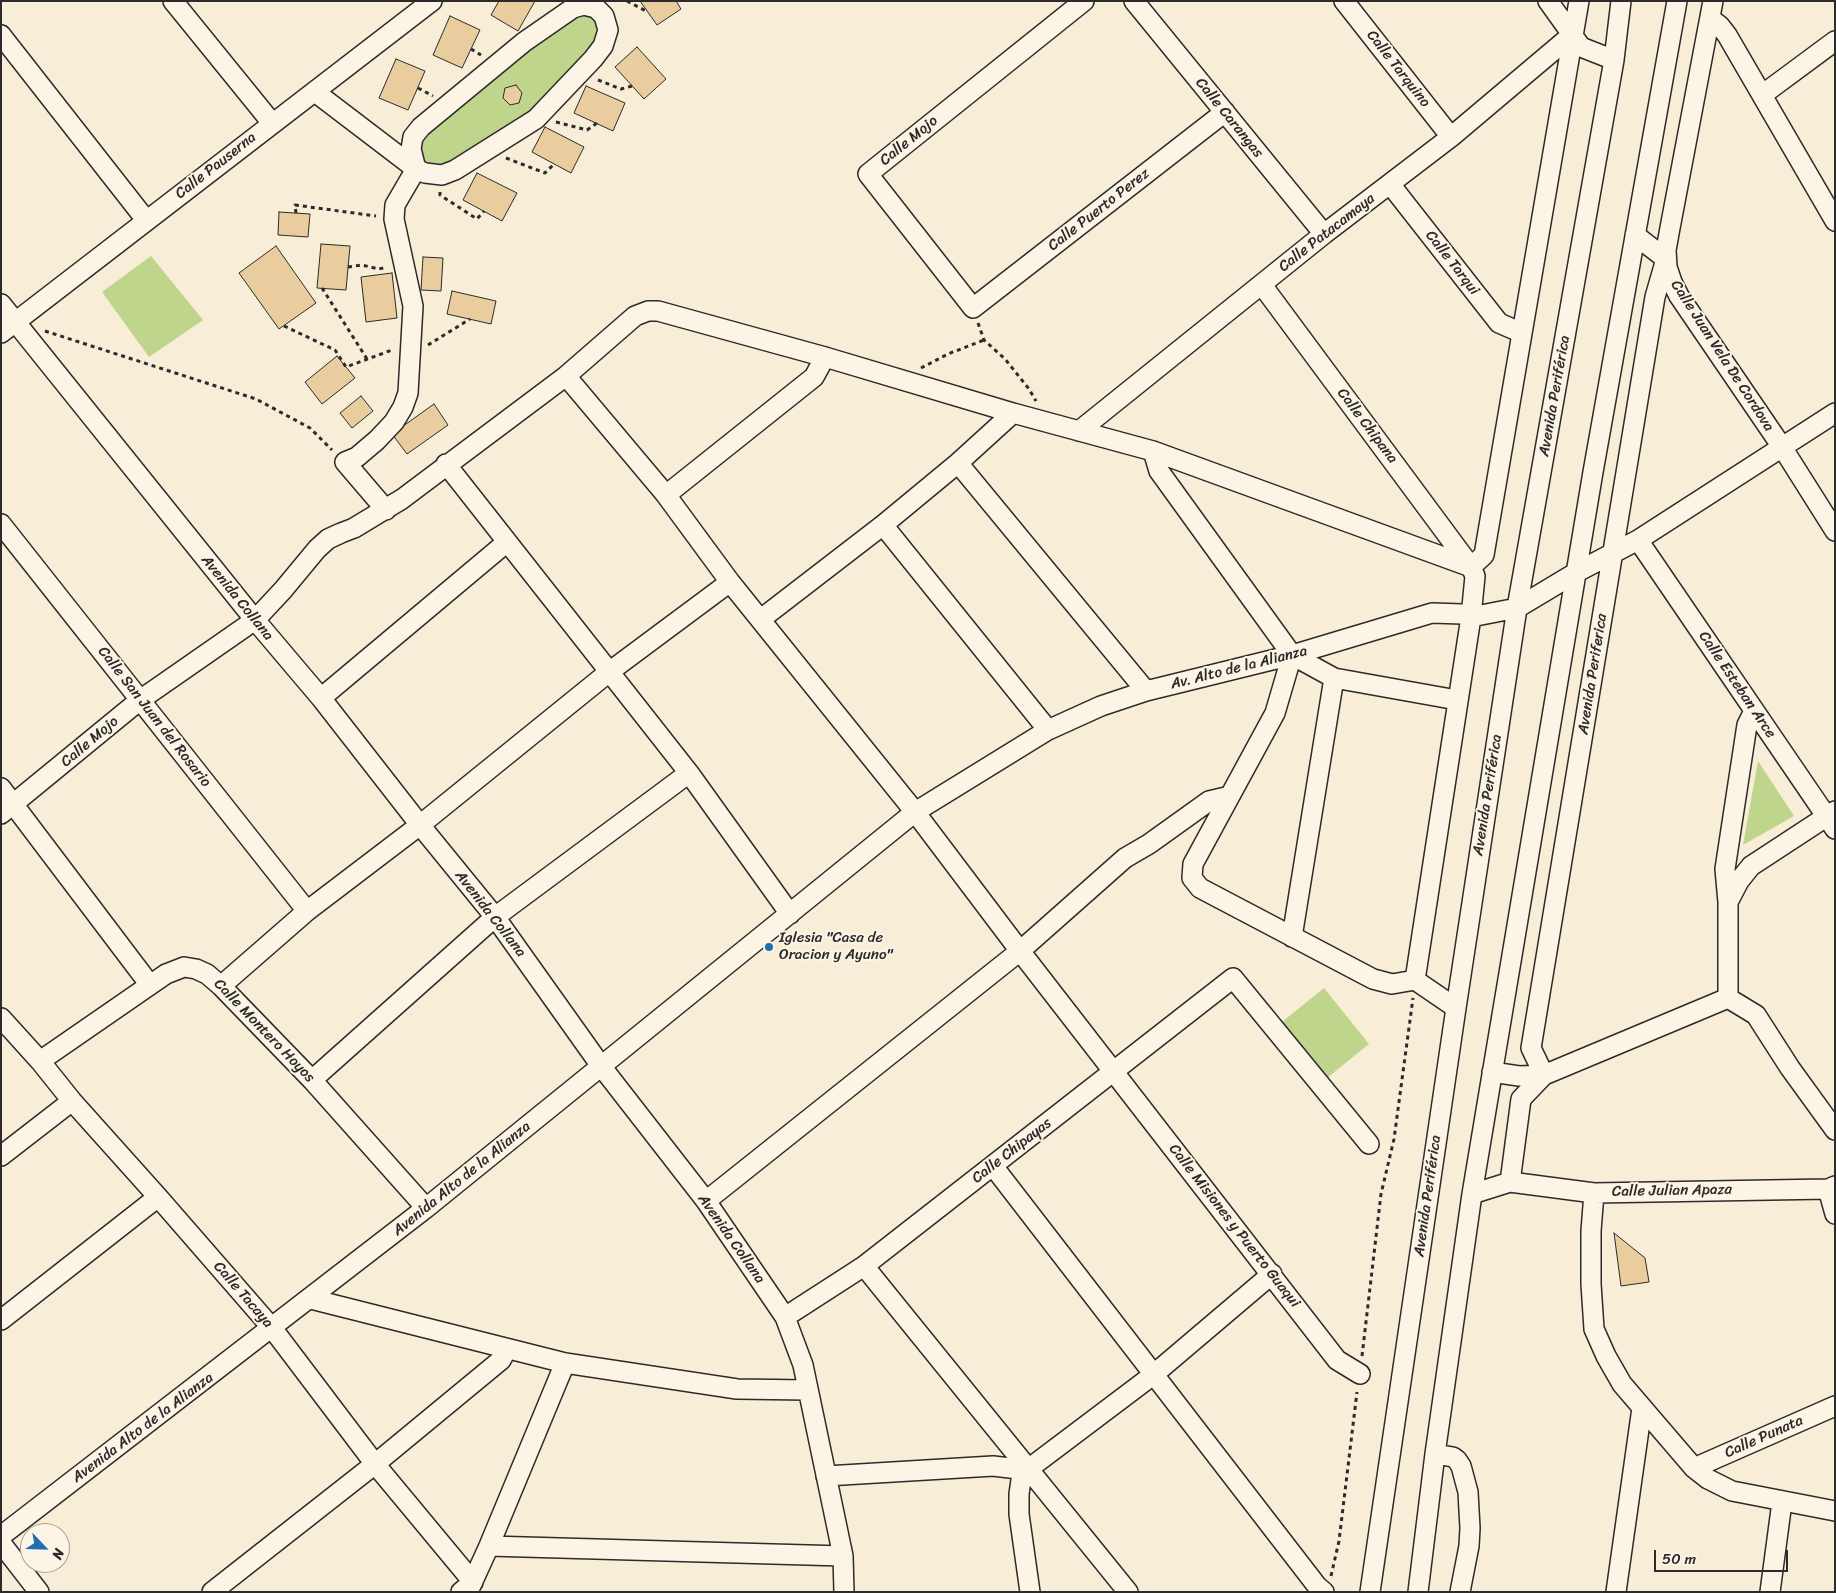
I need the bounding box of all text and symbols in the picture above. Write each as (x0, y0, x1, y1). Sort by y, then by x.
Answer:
street label: Calle Tarquino (1362, 27, 1434, 111)
street label: Calle Carangas (1191, 74, 1267, 162)
street label: Calle Mojo (876, 112, 942, 170)
street label: Calle Pauserna (172, 129, 260, 203)
street label: Calle Puerto Perez (1045, 165, 1153, 255)
street label: Calle Patacamaya (1275, 190, 1379, 276)
street label: Calle Tarqui (1421, 227, 1483, 299)
street label: Calle Juan Vela De Cordova (1666, 277, 1778, 435)
street label: Avenida Periférica (1535, 334, 1575, 458)
street label: Calle Chipana (1333, 385, 1401, 467)
street label: Avenida Collana (197, 552, 277, 644)
street label: Avenida Periferica (1575, 612, 1611, 736)
street label: Calle Esteban Arce (1695, 628, 1779, 742)
street label: Av. Alto de la Alianza (1169, 642, 1309, 694)
street label: Calle San Juan del Rosario (94, 643, 214, 791)
street label: Calle Mojo (58, 713, 122, 771)
street label: Avenida Periférica (1470, 733, 1506, 857)
street label: Avenida Collana (451, 867, 529, 961)
place label: Iglesia "Casa de Oracion y Ayuno" (779, 929, 893, 964)
marker: Iglesia "Casa de Oracion y Ayuno" (763, 941, 775, 953)
street label: Calle Montero Hoyos (210, 975, 318, 1087)
street label: Calle Chipayas (969, 1114, 1055, 1188)
street label: Avenida Alto de la Alianza (389, 1118, 535, 1240)
street label: Avenida Periférica (1411, 1134, 1445, 1258)
street label: Calle Misiones y Puerto Guaqui (1165, 1141, 1303, 1311)
street label: Calle Julian Apaza (1612, 1181, 1732, 1201)
street label: Avenida Collana (694, 1191, 768, 1287)
street label: Calle Tacaya (209, 1258, 277, 1332)
street label: Avenida Alto de la Alianza (69, 1369, 217, 1487)
street label: Calle Punata (1722, 1412, 1806, 1462)
north arrow (20, 1523, 70, 1573)
scale bar (1656, 1540, 1790, 1572)
text: N (45, 1544, 72, 1563)
text: 50 m (1662, 1546, 1696, 1572)

